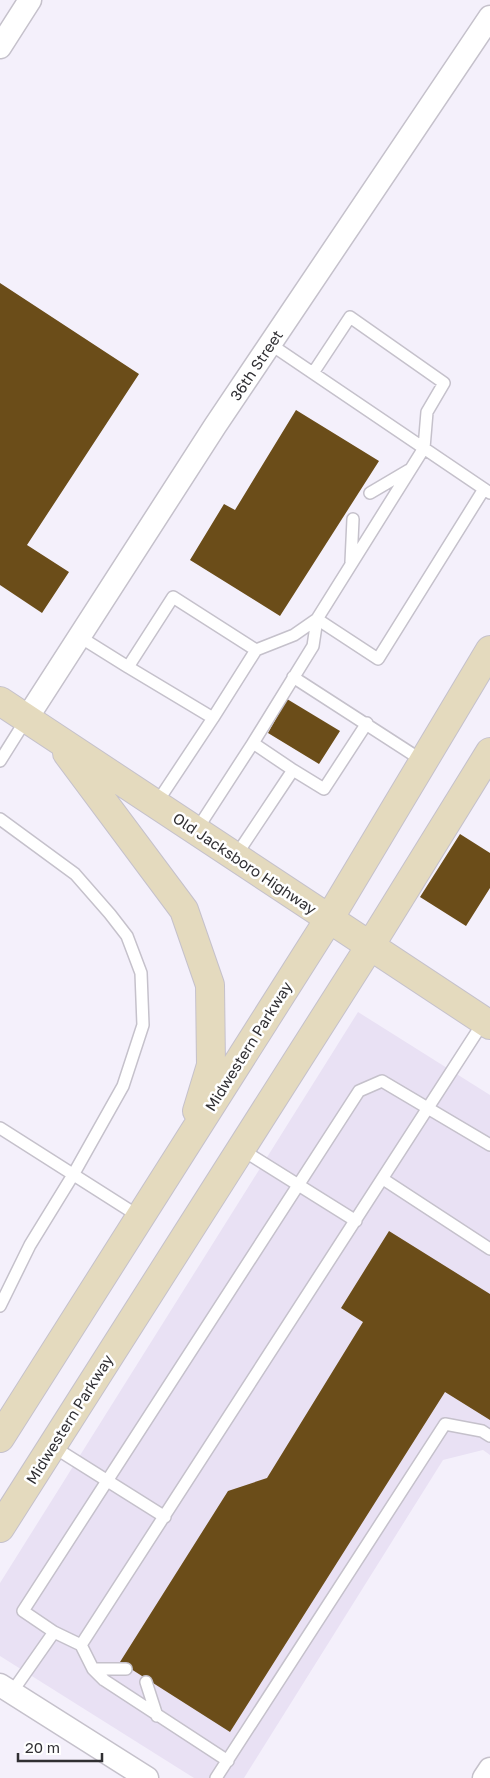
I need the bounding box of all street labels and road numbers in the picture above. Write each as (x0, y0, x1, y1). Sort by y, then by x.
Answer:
street label: 36th Street (226, 326, 286, 404)
street label: Old Jacksboro Highway (170, 808, 321, 918)
street label: Midwestern Parkway (201, 977, 296, 1114)
street label: Midwestern Parkway (22, 1350, 117, 1487)

